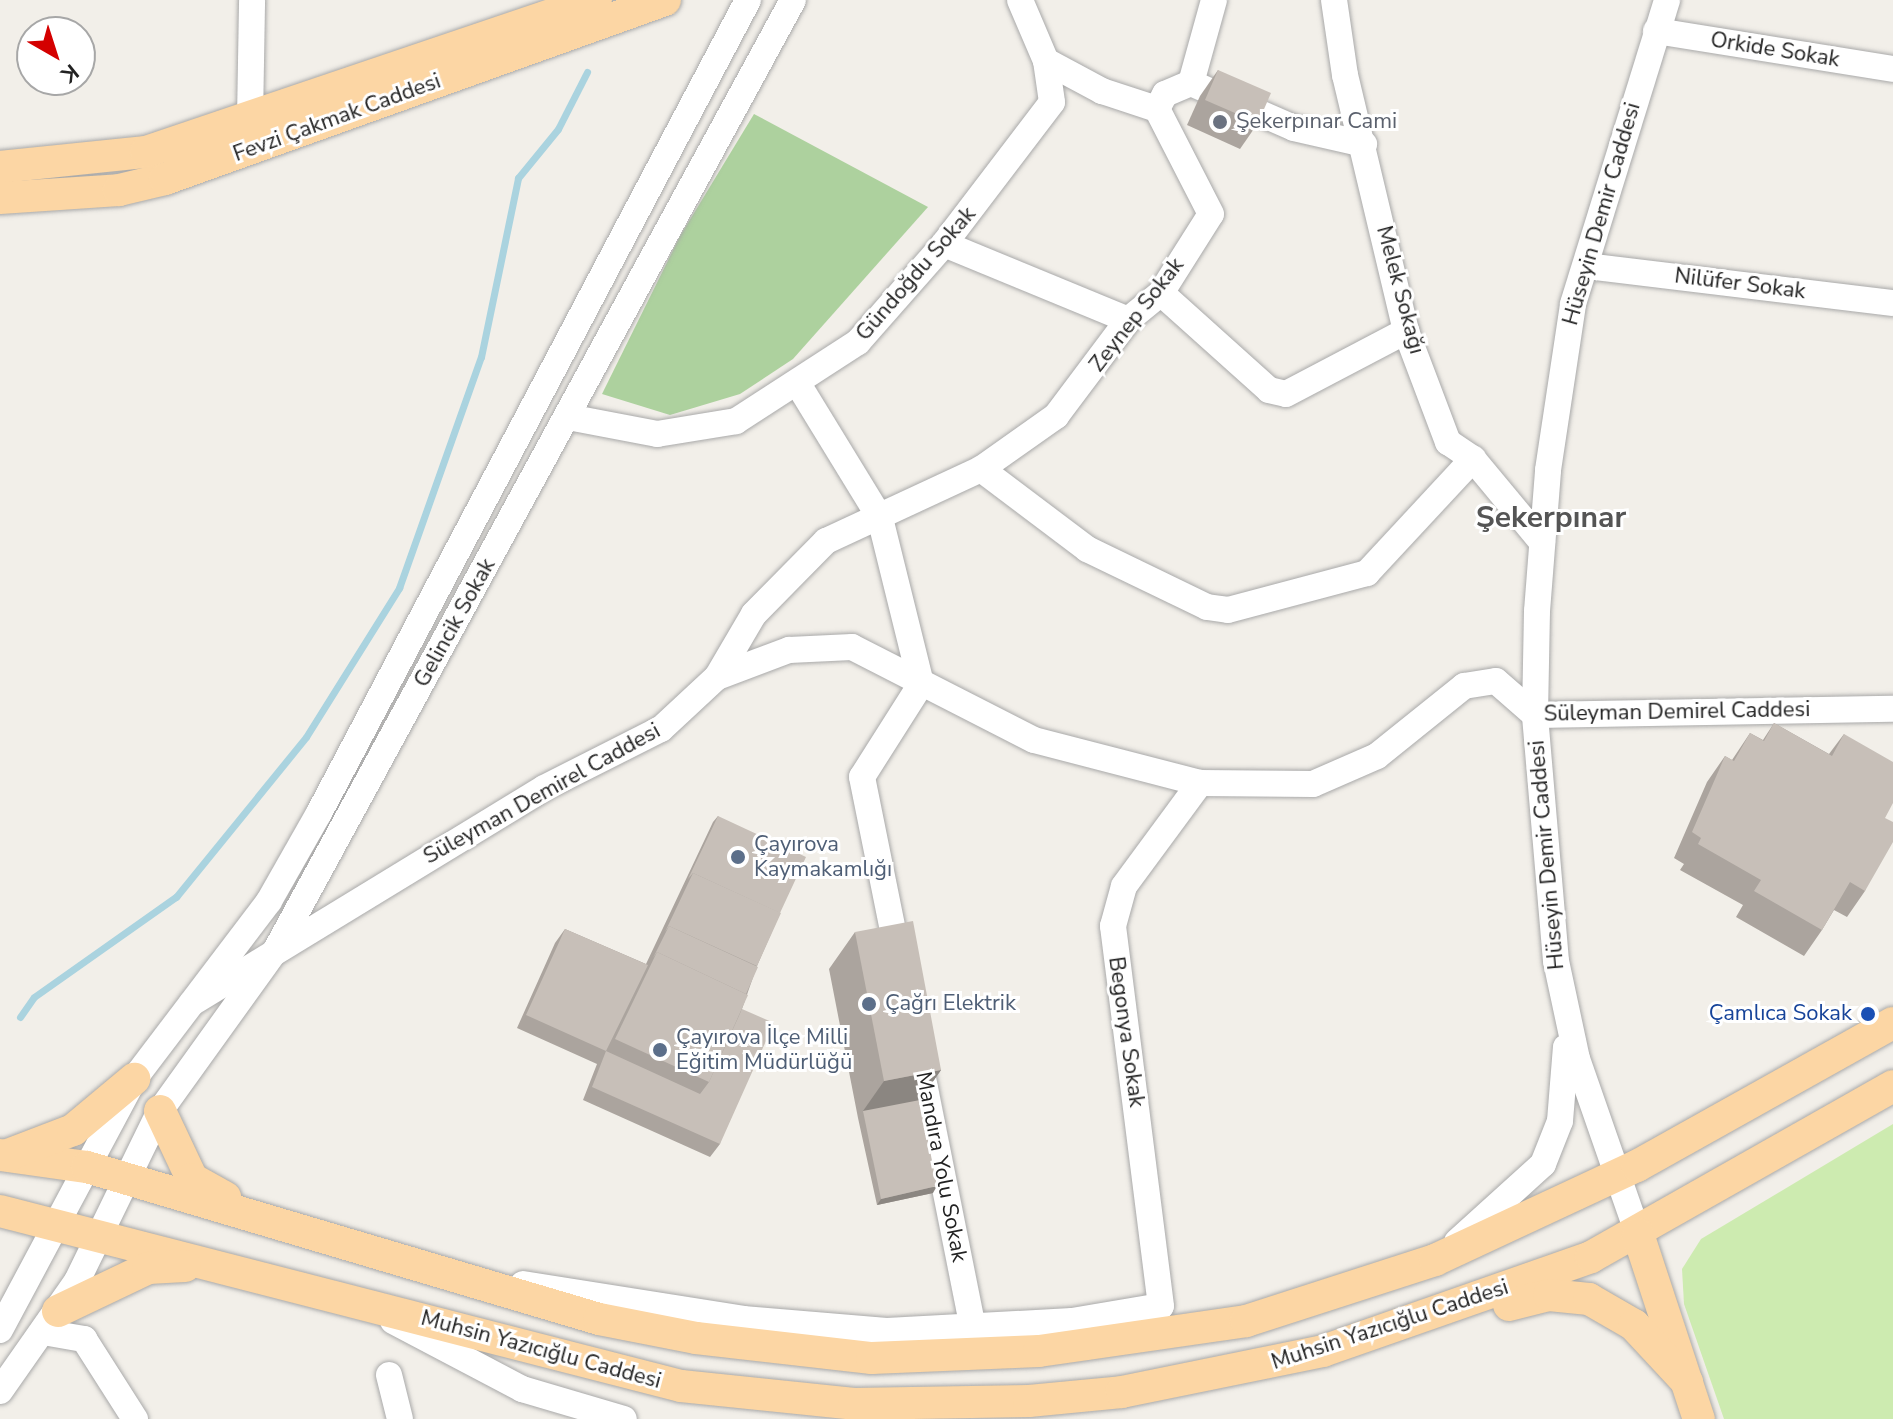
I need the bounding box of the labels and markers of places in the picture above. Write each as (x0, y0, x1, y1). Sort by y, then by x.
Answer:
place label: Şekerpınar Cami (1236, 109, 1397, 135)
marker: Şekerpınar Cami (1211, 113, 1229, 131)
place label: Çayırova Kaymakamlığı (754, 831, 892, 882)
marker: Çayırova Kaymakamlığı (729, 848, 747, 866)
place label: Çağrı Elektrik (885, 991, 1016, 1017)
marker: Çağrı Elektrik (860, 995, 878, 1013)
place label: Çamlıca Sokak (1709, 1001, 1852, 1027)
marker: Çamlıca Sokak (1859, 1005, 1877, 1023)
place label: Çayırova İlçe Milli Eğitim Müdürlüğü (676, 1024, 852, 1076)
marker: Çayırova İlçe Milli Eğitim Müdürlüğü (651, 1041, 669, 1059)

